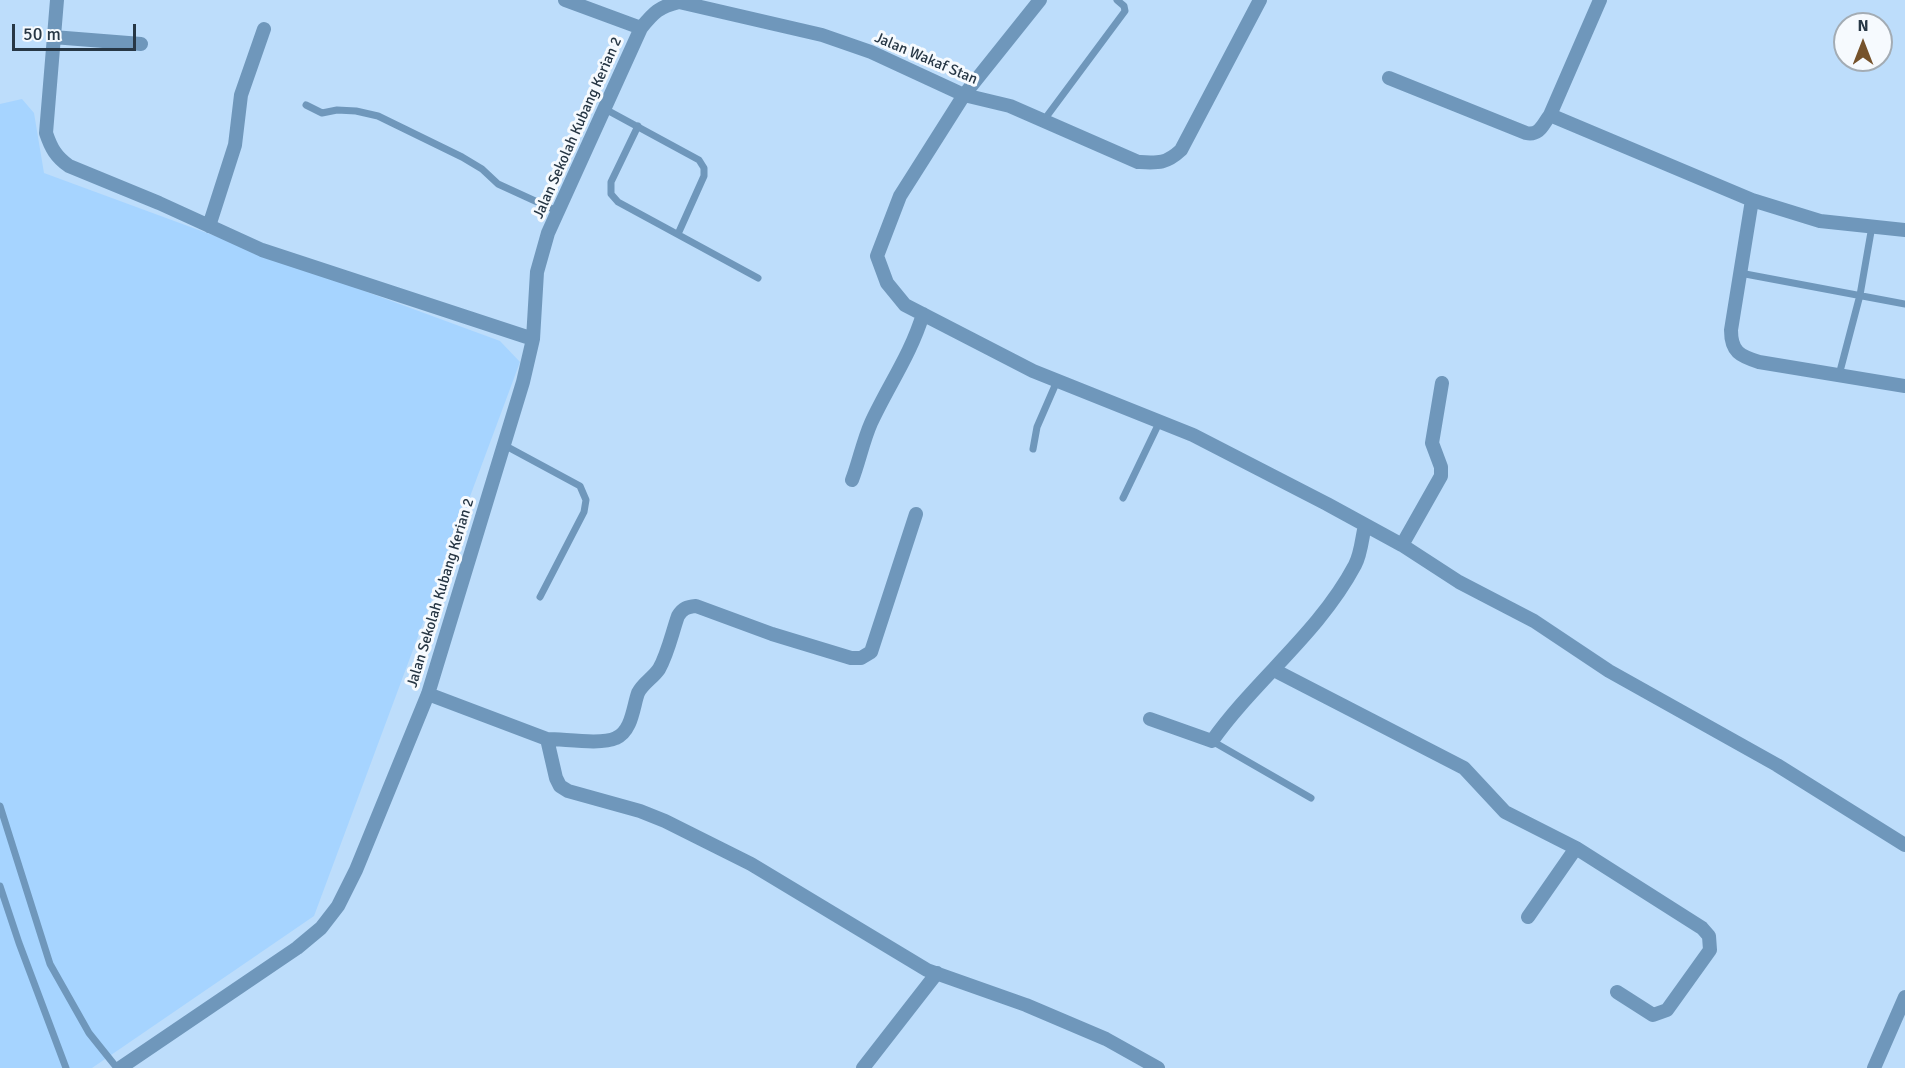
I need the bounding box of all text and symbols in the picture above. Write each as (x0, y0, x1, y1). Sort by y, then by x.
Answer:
scale bar (15, 12, 140, 50)
north arrow (1833, 12, 1893, 72)
text: N (1857, 16, 1869, 36)
text: 50 m (23, 23, 61, 45)
street label: Jalan Wakaf Stan (872, 29, 980, 89)
street label: Jalan Sekolah Kubang Kerian 2 (530, 34, 626, 222)
street label: Jalan Sekolah Kubang Kerian 2 (404, 496, 478, 690)

